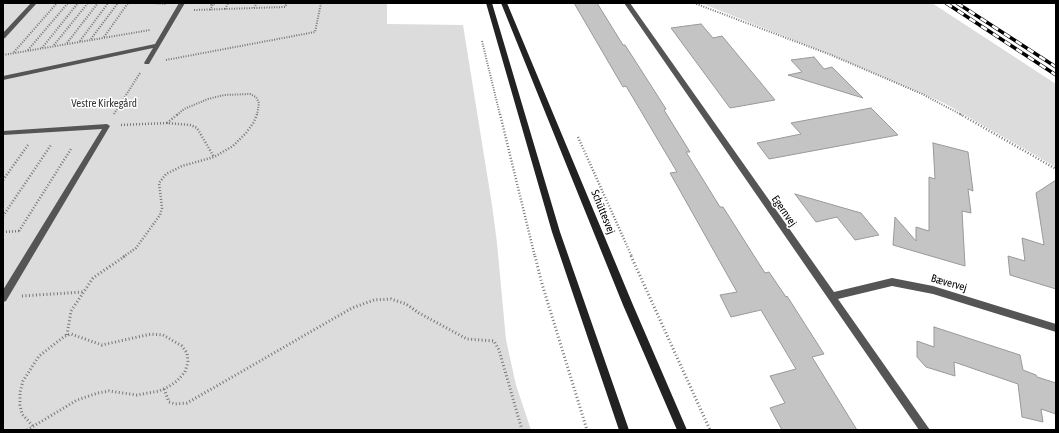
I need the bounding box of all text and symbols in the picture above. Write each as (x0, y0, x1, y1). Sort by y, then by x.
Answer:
park label: Vestre Kirkegård (71, 97, 137, 111)
street label: Schüttesvej (588, 188, 618, 236)
street label: Egernvej (769, 193, 799, 229)
street label: Bævervej (929, 272, 969, 294)

